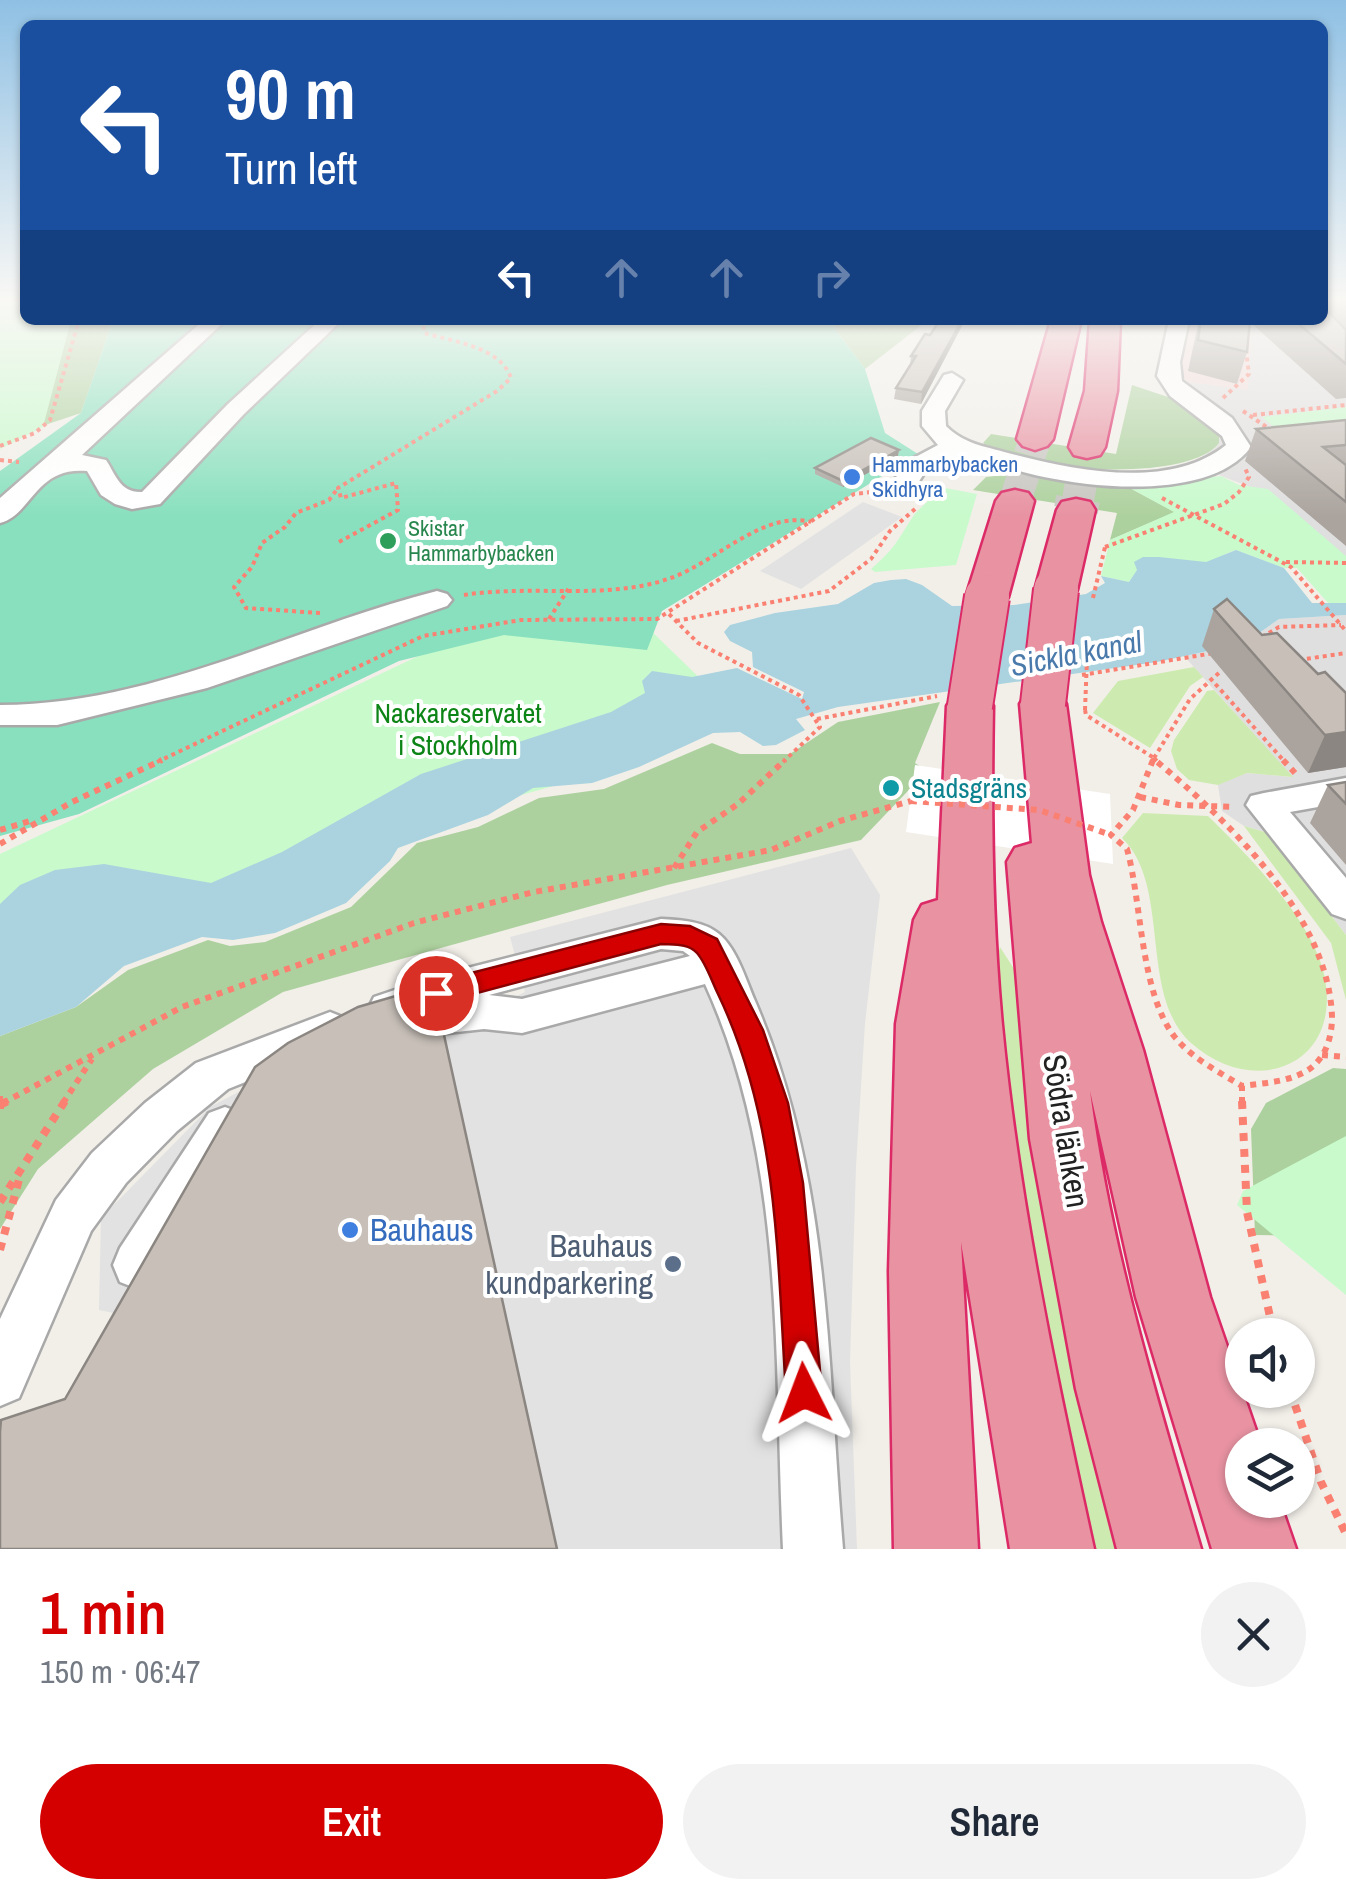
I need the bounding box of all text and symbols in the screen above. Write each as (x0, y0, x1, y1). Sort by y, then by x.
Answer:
text: 90 m (225, 47, 356, 141)
icon: left (60, 60, 190, 190)
text: Turn left (225, 137, 357, 198)
icon: left (489, 250, 544, 305)
icon: ahead (594, 250, 649, 305)
icon: ahead (699, 250, 754, 305)
icon: right (804, 250, 859, 305)
place label: Hammarbybacken Skidhyra (872, 449, 1018, 504)
marker: Hammarbybacken Skidhyra (841, 466, 863, 488)
place label: Skistar Hammarbybacken (408, 513, 554, 568)
marker: Skistar Hammarbybacken (377, 530, 399, 552)
water label: Sickla kanal (1007, 621, 1145, 685)
park label: Nackareservatet i Stockholm (374, 694, 542, 764)
place label: Stadsgräns (911, 769, 1027, 807)
marker: Stadsgräns (880, 777, 902, 799)
pin (394, 951, 479, 1036)
icon: arrive (409, 966, 464, 1021)
street label: Södra länken (1033, 1051, 1100, 1211)
place label: Bauhaus (370, 1208, 474, 1251)
marker: Bauhaus (339, 1219, 361, 1241)
place label: Bauhaus kundparkering (485, 1224, 653, 1304)
marker: Bauhaus kundparkering (662, 1253, 684, 1275)
map controls (1225, 1318, 1315, 1518)
button: sound (1225, 1318, 1315, 1408)
position arrow (752, 1341, 856, 1445)
button: layers (1225, 1428, 1315, 1518)
text: 1 min (40, 1572, 167, 1653)
button: close (1201, 1582, 1306, 1687)
text: 150 m · 06:47 (40, 1650, 200, 1693)
button: Exit (40, 1764, 663, 1879)
button: Share (683, 1764, 1306, 1879)

